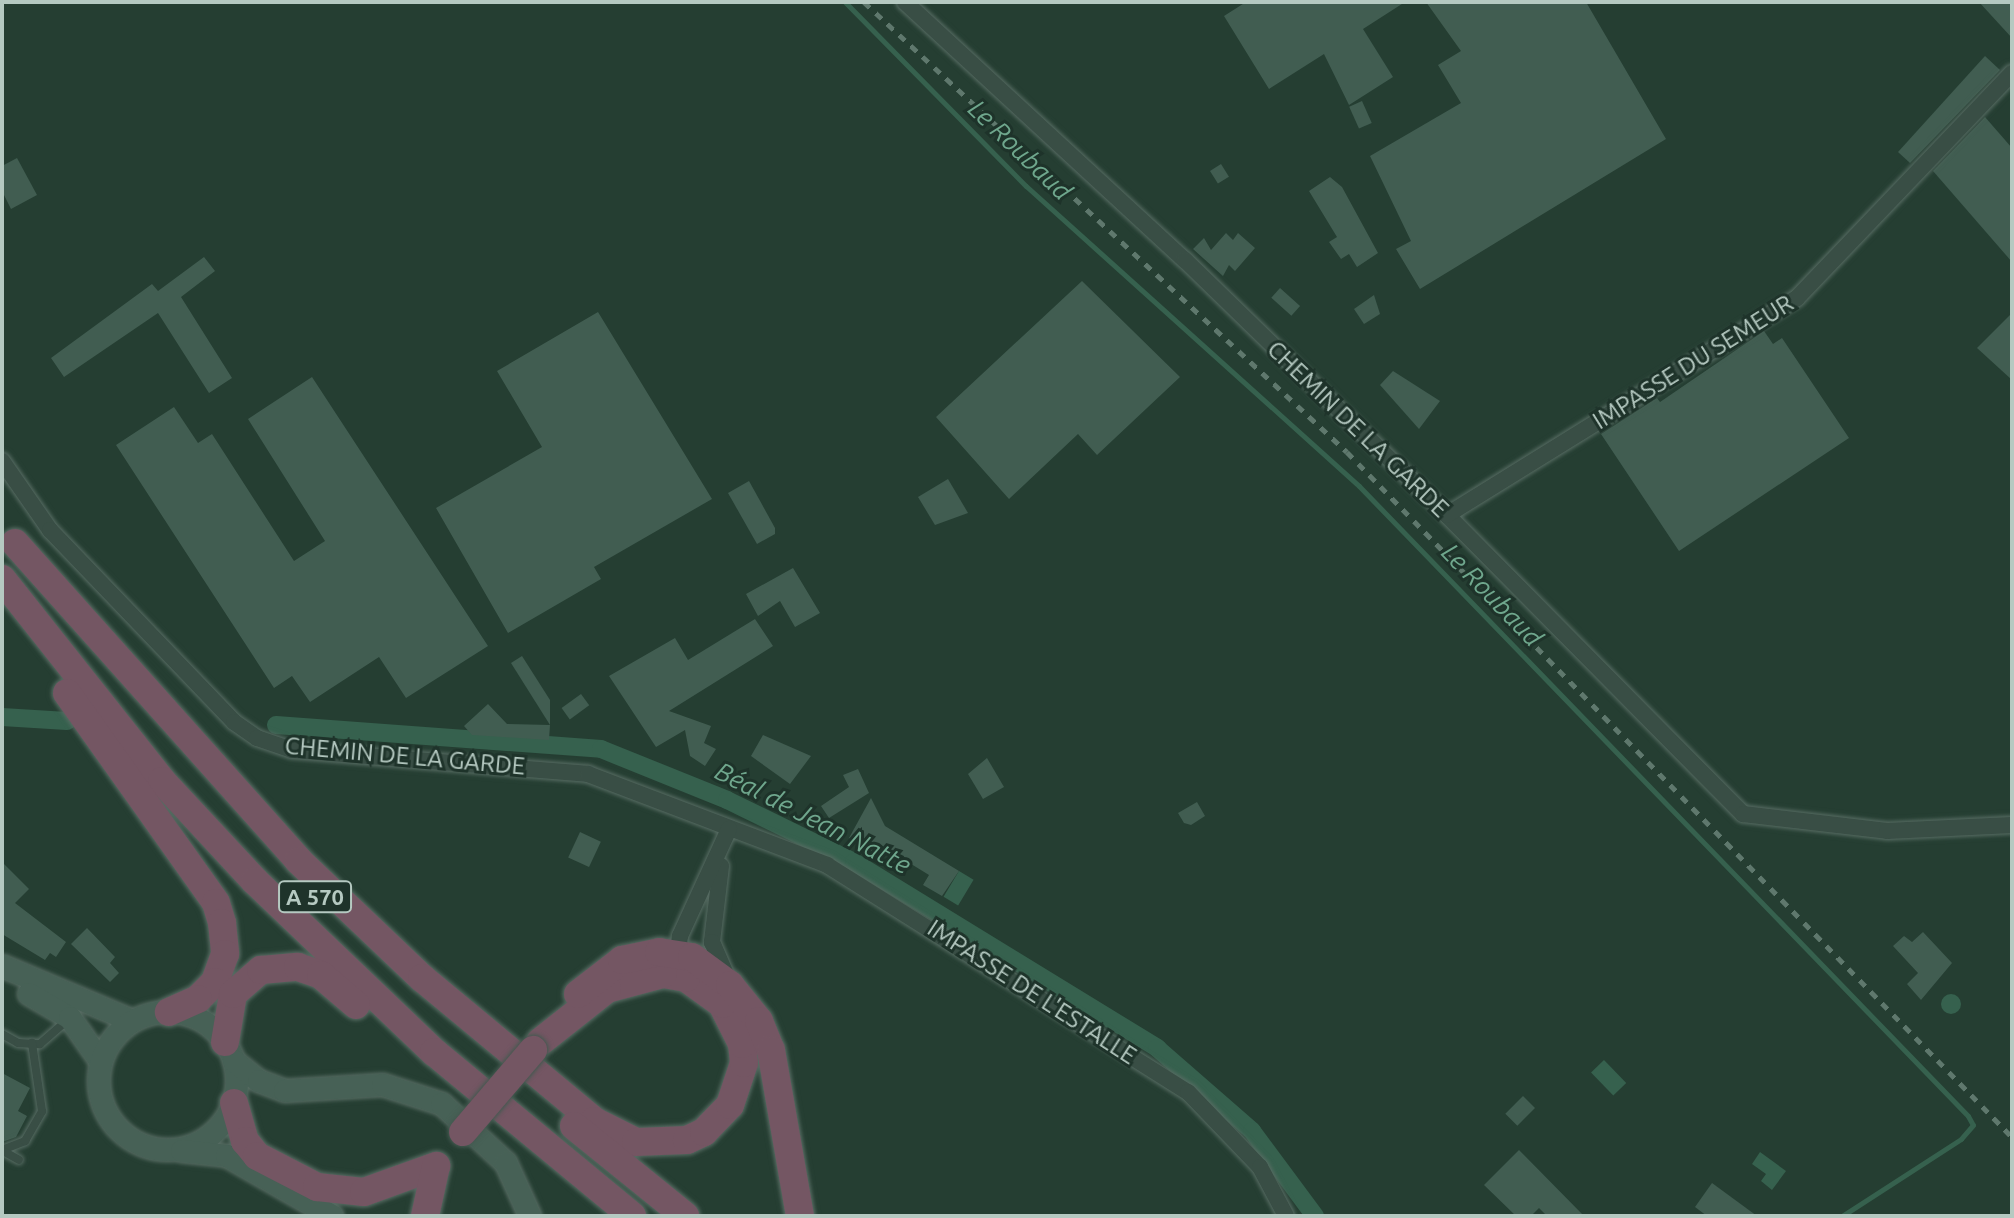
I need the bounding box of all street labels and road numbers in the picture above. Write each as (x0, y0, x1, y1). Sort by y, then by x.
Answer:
street label: IMPASSE DU SEMEUR (1588, 289, 1798, 435)
street label: CHEMIN DE LA GARDE (1261, 335, 1455, 523)
street label: CHEMIN DE LA GARDE (284, 731, 526, 781)
road number: A 570 (277, 879, 353, 915)
street label: IMPASSE DE L'ESTALLE (922, 914, 1142, 1070)

